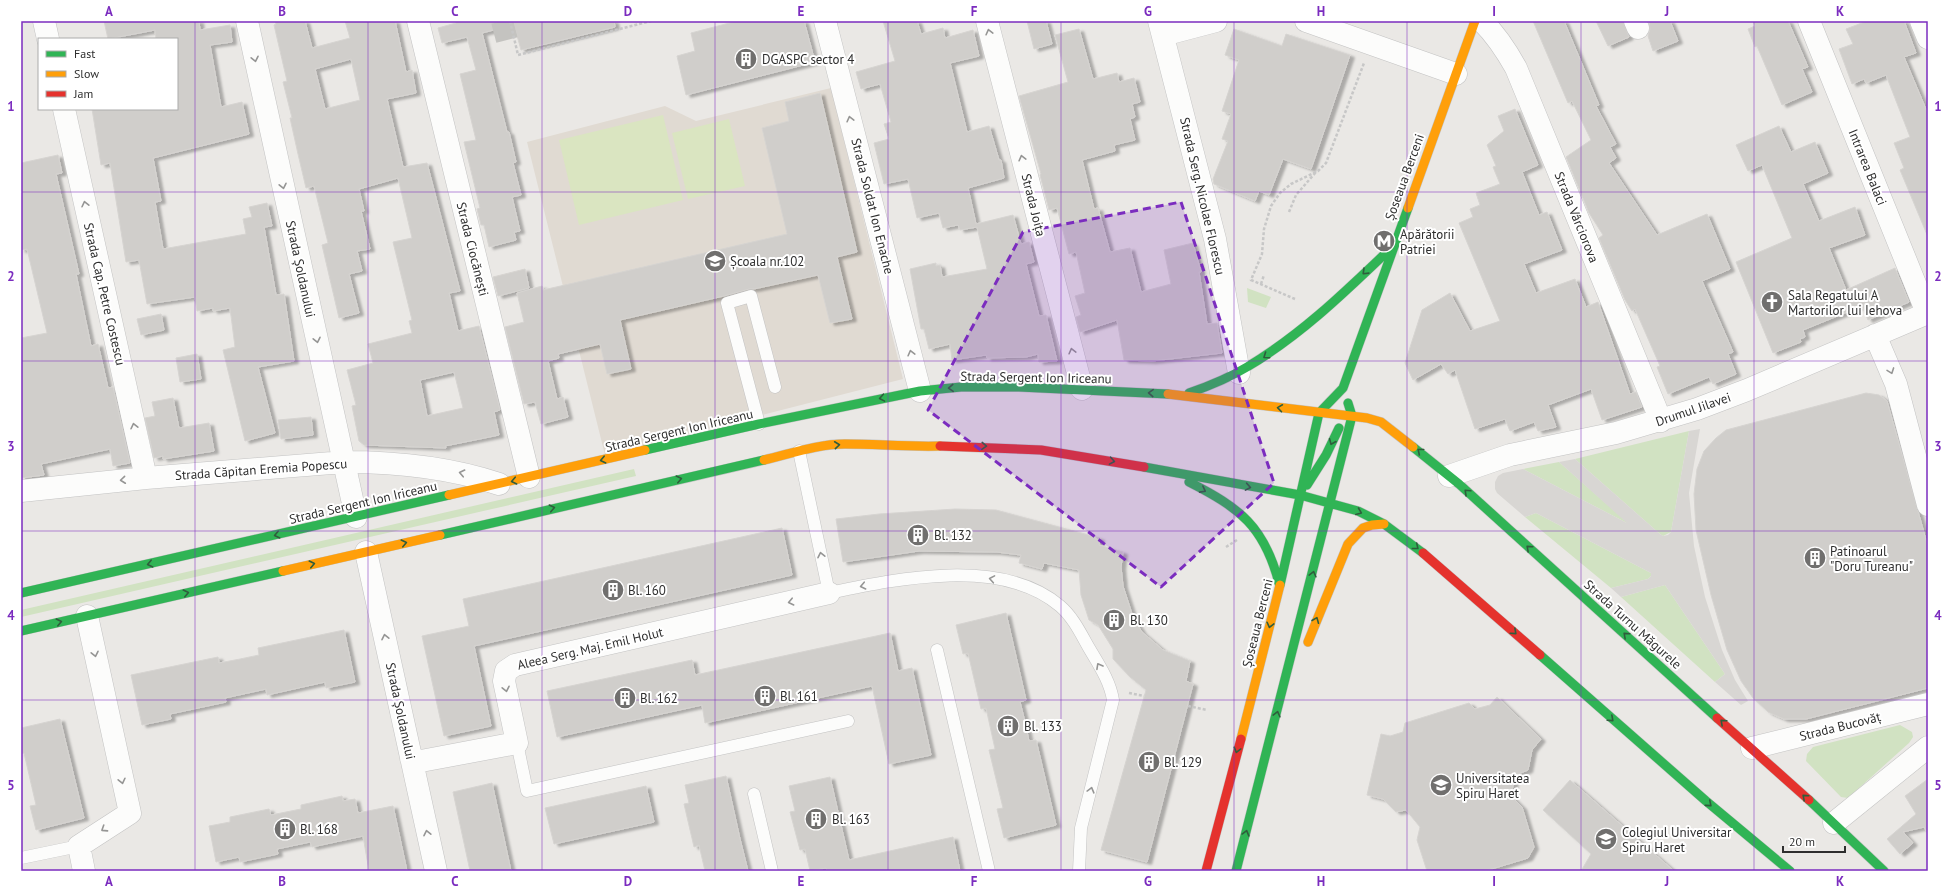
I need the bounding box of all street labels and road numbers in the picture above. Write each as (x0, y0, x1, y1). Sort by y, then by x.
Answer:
street label: Strada Serg. Nicolae Florescu (1176, 116, 1229, 277)
street label: Intrarea Balaci (1845, 127, 1891, 208)
street label: Șoseaua Berceni (1381, 132, 1428, 223)
street label: Strada Soldat Ion Enache (847, 136, 898, 276)
street label: Strada Vârciorova (1551, 169, 1603, 265)
street label: Strada Joița (1018, 172, 1050, 238)
street label: Strada Ciocănești (453, 200, 492, 298)
street label: Strada Șoldanului (282, 219, 319, 319)
street label: Strada Cap. Petre Costescu (80, 221, 129, 367)
street label: Strada Sergent Ion Iriceanu (960, 368, 1112, 387)
street label: Drumul Jilavei (1653, 389, 1733, 430)
street label: Strada Sergent Ion Iriceanu (603, 405, 755, 456)
street label: Strada Căpitan Eremia Popescu (174, 455, 348, 484)
street label: Strada Sergent Ion Iriceanu (287, 477, 439, 528)
street label: Strada Turnu Măgurele (1580, 576, 1685, 673)
street label: Șoseaua Berceni (1238, 577, 1277, 669)
street label: Aleea Serg. Maj. Emil Holut (516, 623, 665, 674)
street label: Strada Șoldanului (382, 661, 419, 761)
street label: Strada Bucovăț (1798, 708, 1883, 745)

